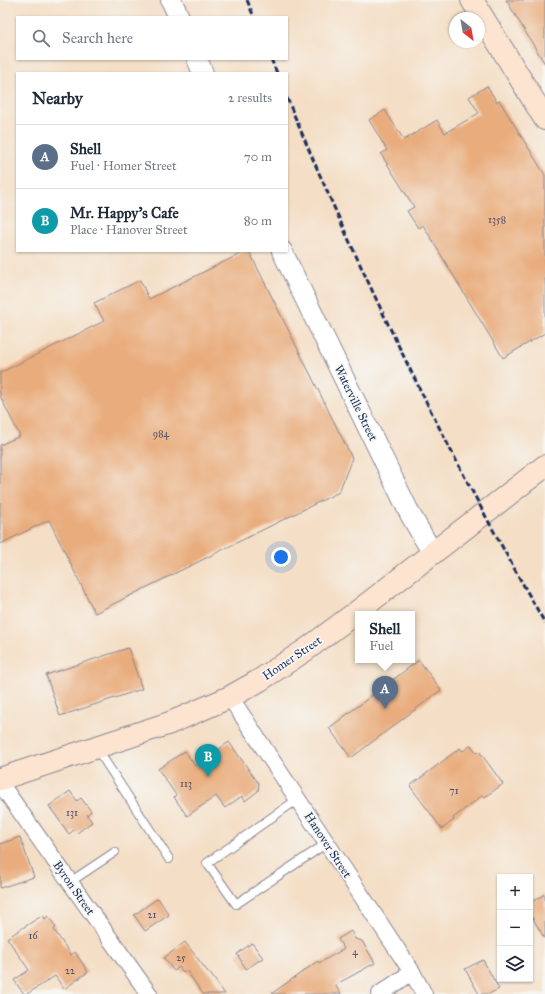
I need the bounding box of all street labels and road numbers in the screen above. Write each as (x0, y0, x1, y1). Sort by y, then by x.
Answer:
street label: Waterville Street (332, 363, 381, 444)
street label: Homer Street (260, 633, 325, 683)
street label: Hanover Street (302, 810, 355, 881)
street label: Byron Street (50, 858, 98, 918)

